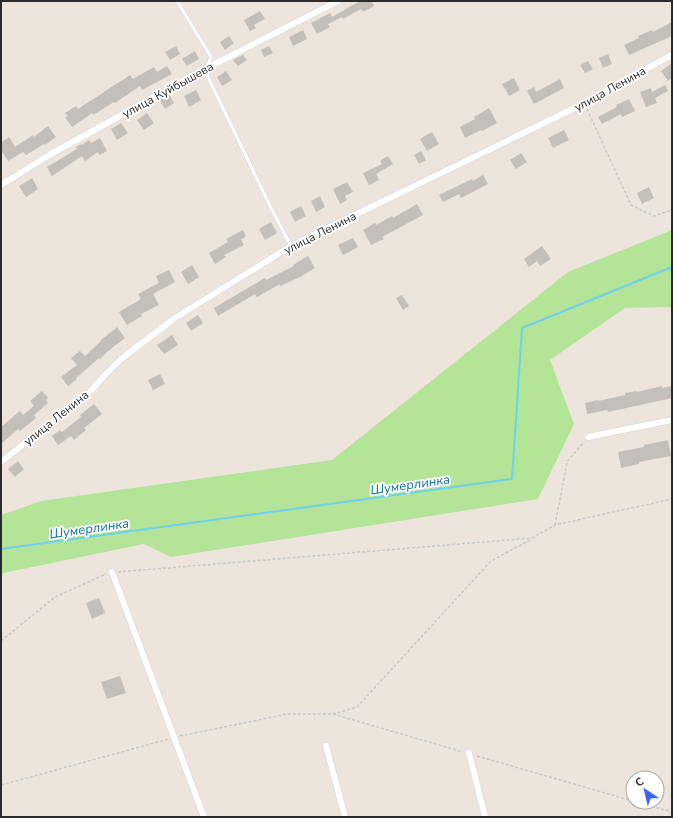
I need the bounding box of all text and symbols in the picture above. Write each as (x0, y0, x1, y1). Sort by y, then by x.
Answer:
street label: улица Куйбышева (120, 58, 216, 122)
street label: улица Ленина (571, 63, 649, 115)
street label: улица Ленина (281, 208, 359, 258)
street label: улица Ленина (20, 387, 92, 449)
water label: Шумерлинка (369, 470, 451, 499)
water label: Шумерлинка (48, 514, 130, 543)
north arrow (625, 770, 665, 810)
text: С (632, 774, 647, 791)

